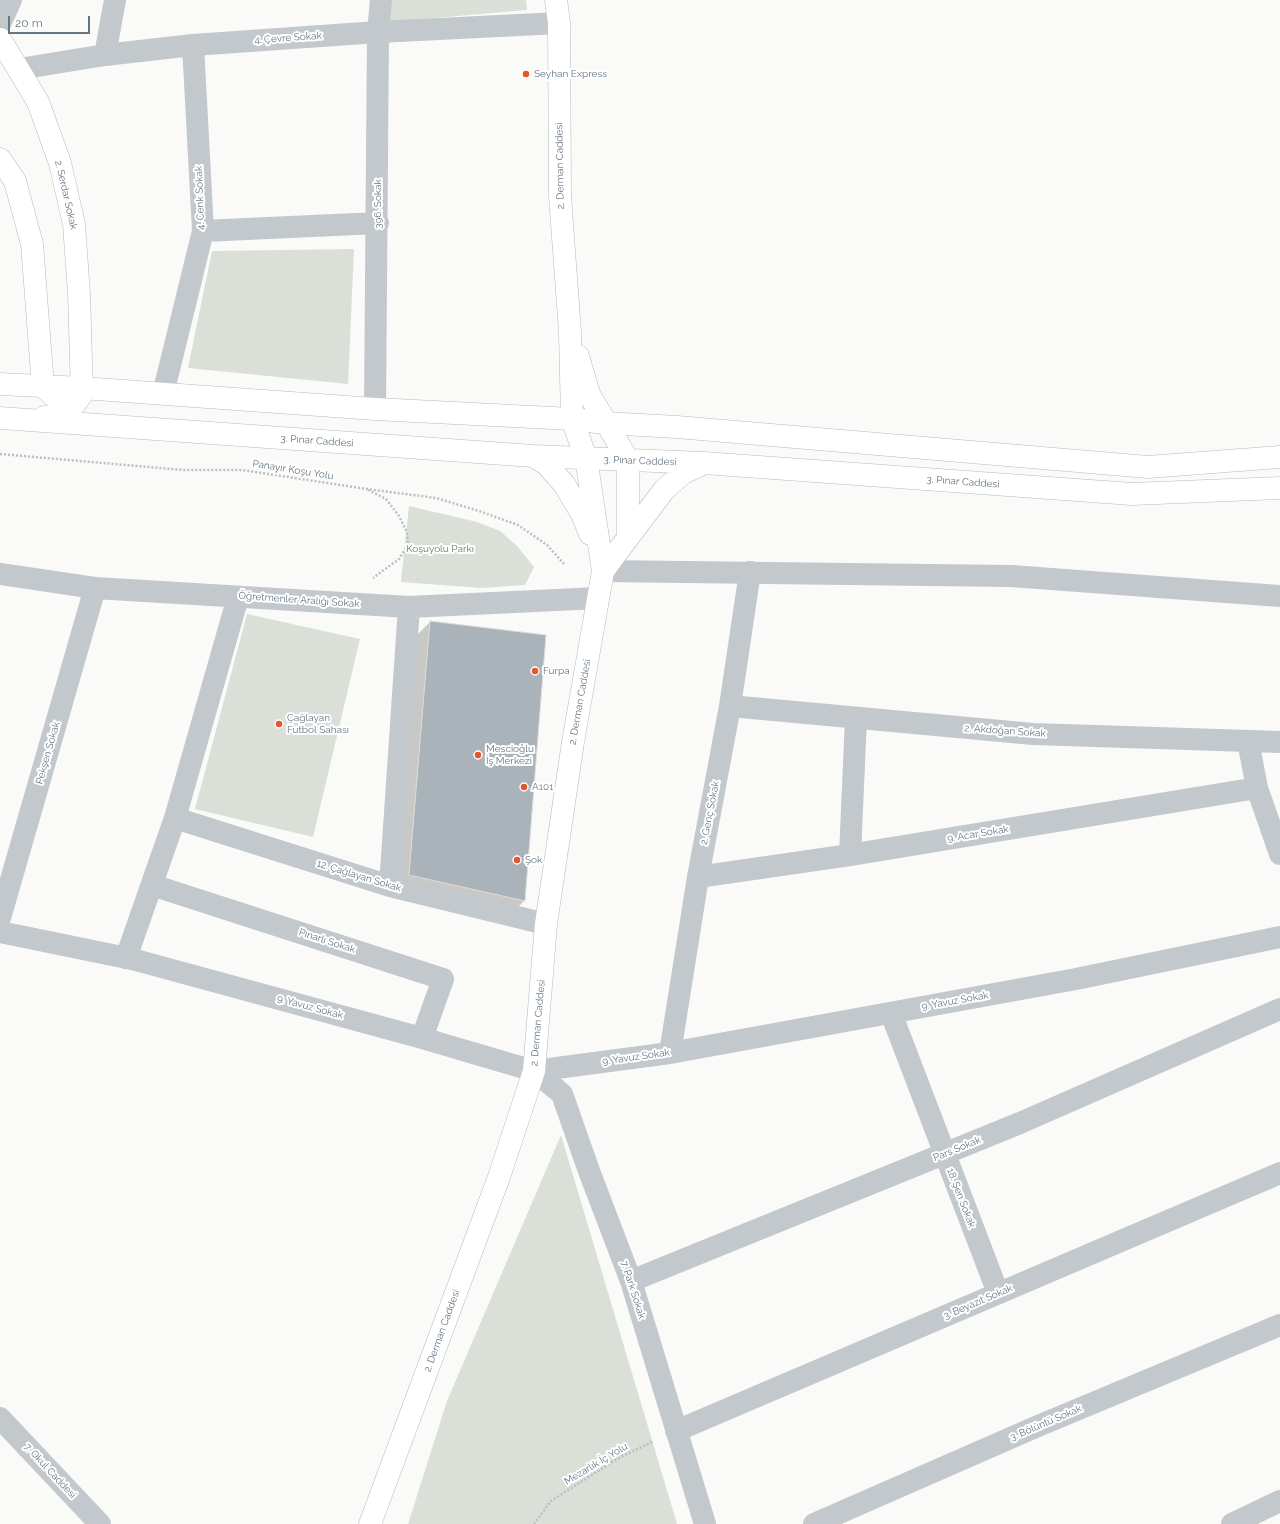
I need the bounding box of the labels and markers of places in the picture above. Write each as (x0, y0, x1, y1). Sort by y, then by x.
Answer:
place label: Seyhan Express (534, 68, 607, 80)
marker: Seyhan Express (521, 69, 531, 79)
place label: Furpa (543, 665, 570, 677)
marker: Furpa (530, 666, 540, 676)
place label: Çağlayan Futbol Sahası (287, 712, 349, 736)
marker: Çağlayan Futbol Sahası (274, 719, 284, 729)
place label: Mescioğlu İş Merkezi (486, 743, 534, 766)
marker: Mescioğlu İş Merkezi (473, 750, 483, 760)
place label: A101 (532, 781, 553, 793)
marker: A101 (519, 782, 529, 792)
place label: Şok (525, 854, 542, 866)
marker: Şok (512, 855, 522, 865)

